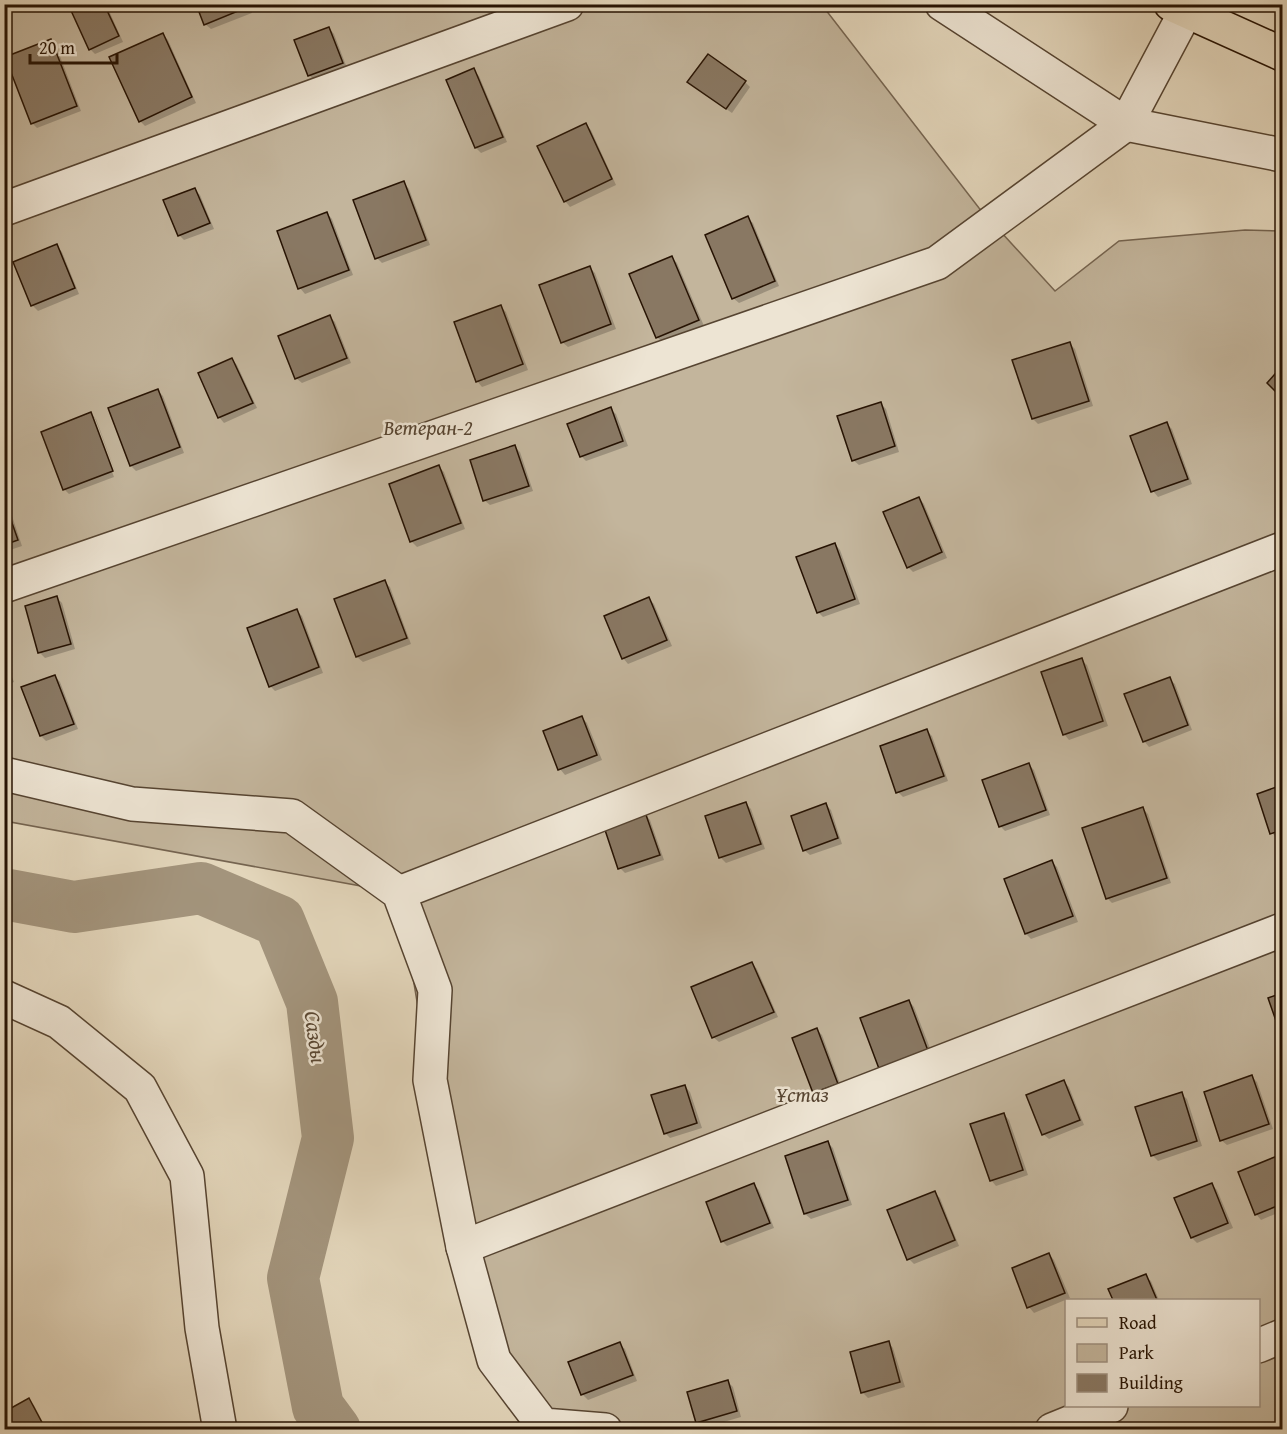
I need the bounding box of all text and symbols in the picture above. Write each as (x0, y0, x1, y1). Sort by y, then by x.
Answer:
scale bar (30, 27, 117, 65)
text: 20 m (39, 34, 75, 61)
park label: Ветеран-2 (382, 412, 473, 443)
water label: Сазды (297, 1009, 336, 1065)
park label: Ұстаз (776, 1079, 829, 1110)
legend (1065, 1299, 1260, 1407)
text: Road (1119, 1309, 1157, 1336)
text: Park (1119, 1339, 1155, 1366)
text: Building (1119, 1369, 1183, 1396)

